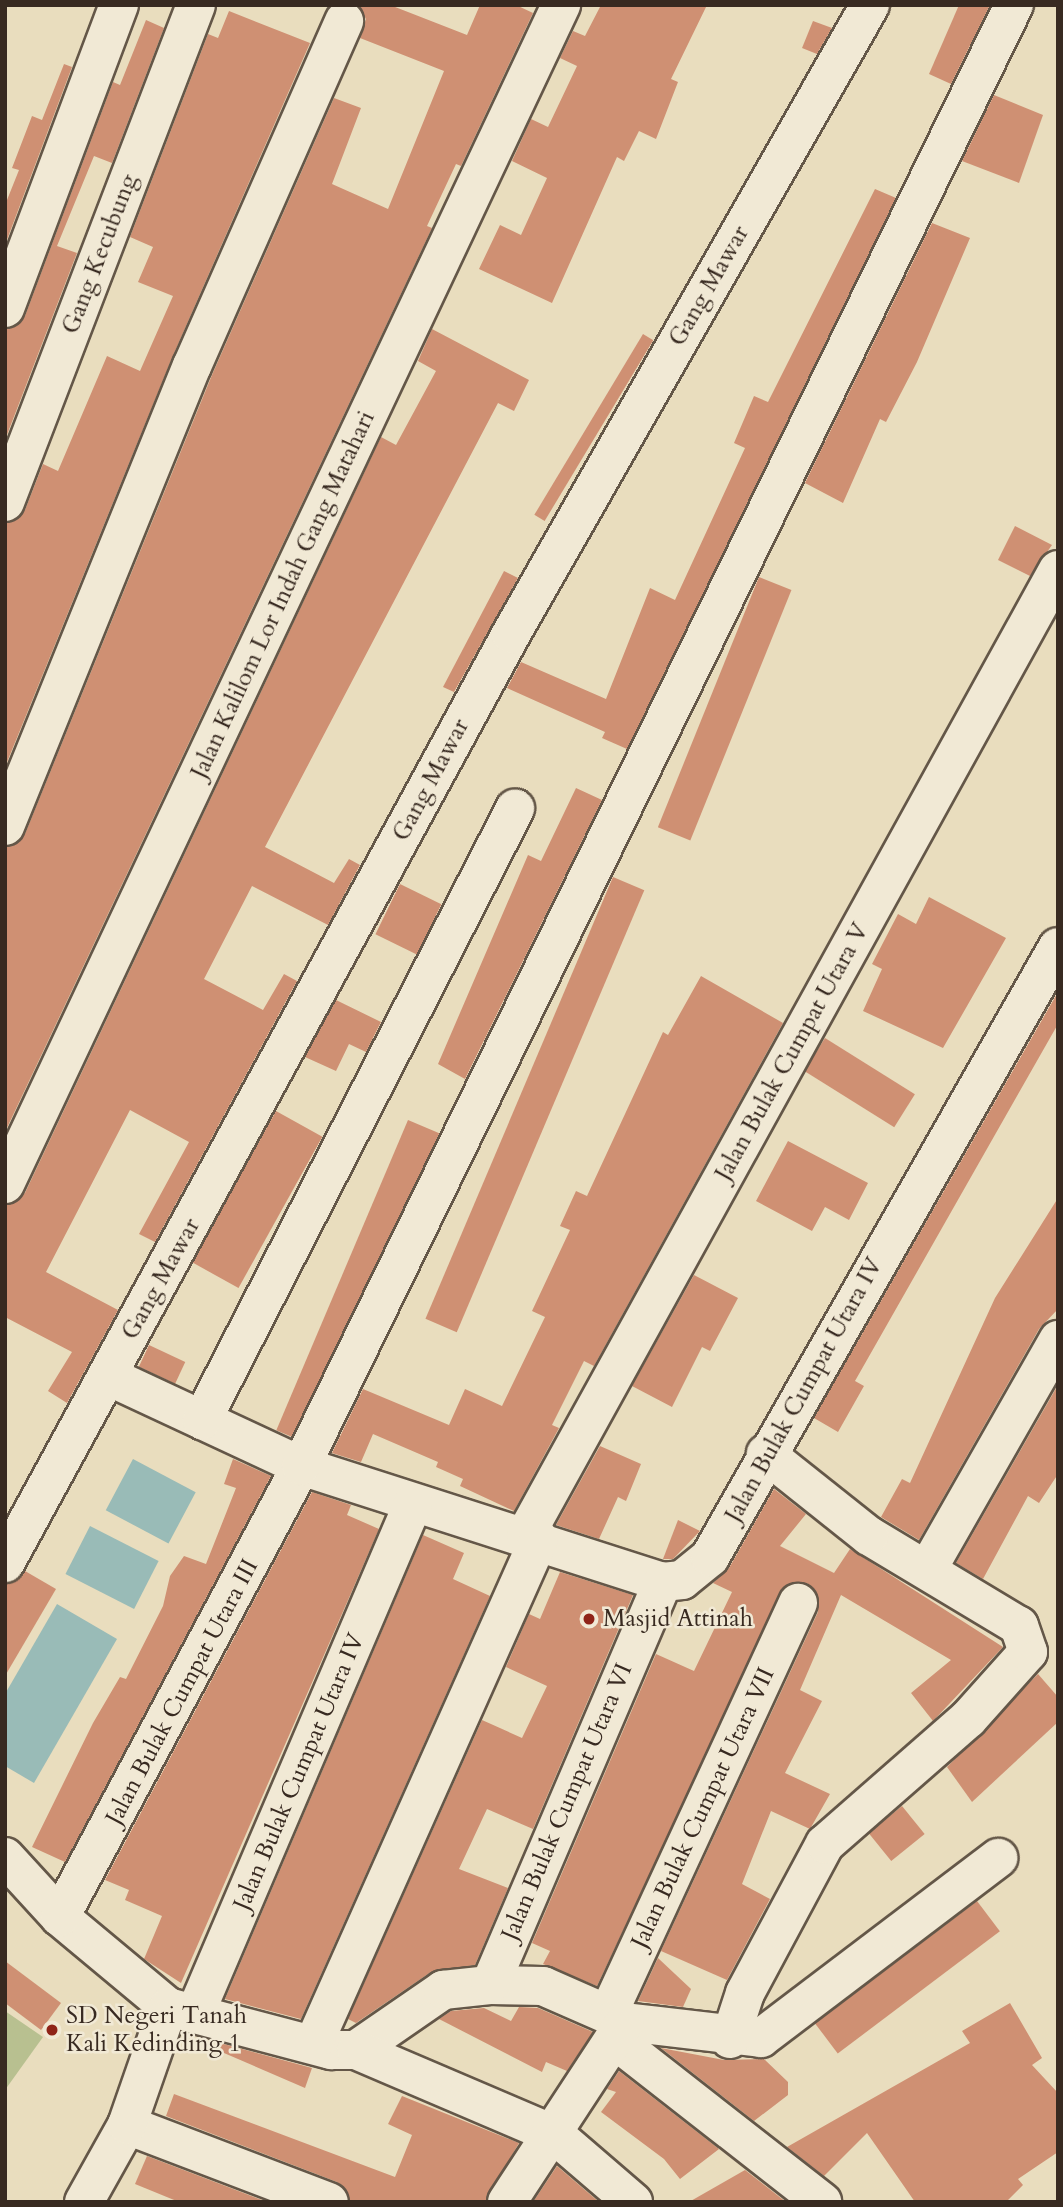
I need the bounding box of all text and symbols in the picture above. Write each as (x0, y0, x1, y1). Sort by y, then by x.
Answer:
street label: Gang Kecubung (56, 170, 144, 338)
street label: Gang Mawar (663, 221, 755, 351)
street label: Jalan Kalilom Lor Indah Gang Matahari (185, 407, 381, 783)
street label: Gang Mawar (387, 714, 475, 846)
street label: Jalan Bulak Cumpat Utara V (709, 918, 875, 1186)
street label: Gang Mawar (116, 1213, 206, 1345)
street label: Jalan Bulak Cumpat Utara IV (719, 1253, 889, 1527)
street label: Jalan Bulak Cumpat Utara III (100, 1554, 264, 1830)
place label: Masjid Attinah (603, 1605, 753, 1633)
marker: Masjid Attinah (581, 1611, 597, 1627)
street label: Jalan Bulak Cumpat Utara IV (227, 1629, 371, 1915)
street label: Jalan Bulak Cumpat Utara VI (495, 1659, 639, 1945)
street label: Jalan Bulak Cumpat Utara VII (625, 1663, 781, 1953)
place label: SD Negeri Tanah Kali Kedinding 1 (66, 2002, 247, 2058)
marker: SD Negeri Tanah Kali Kedinding 1 (44, 2022, 60, 2038)

